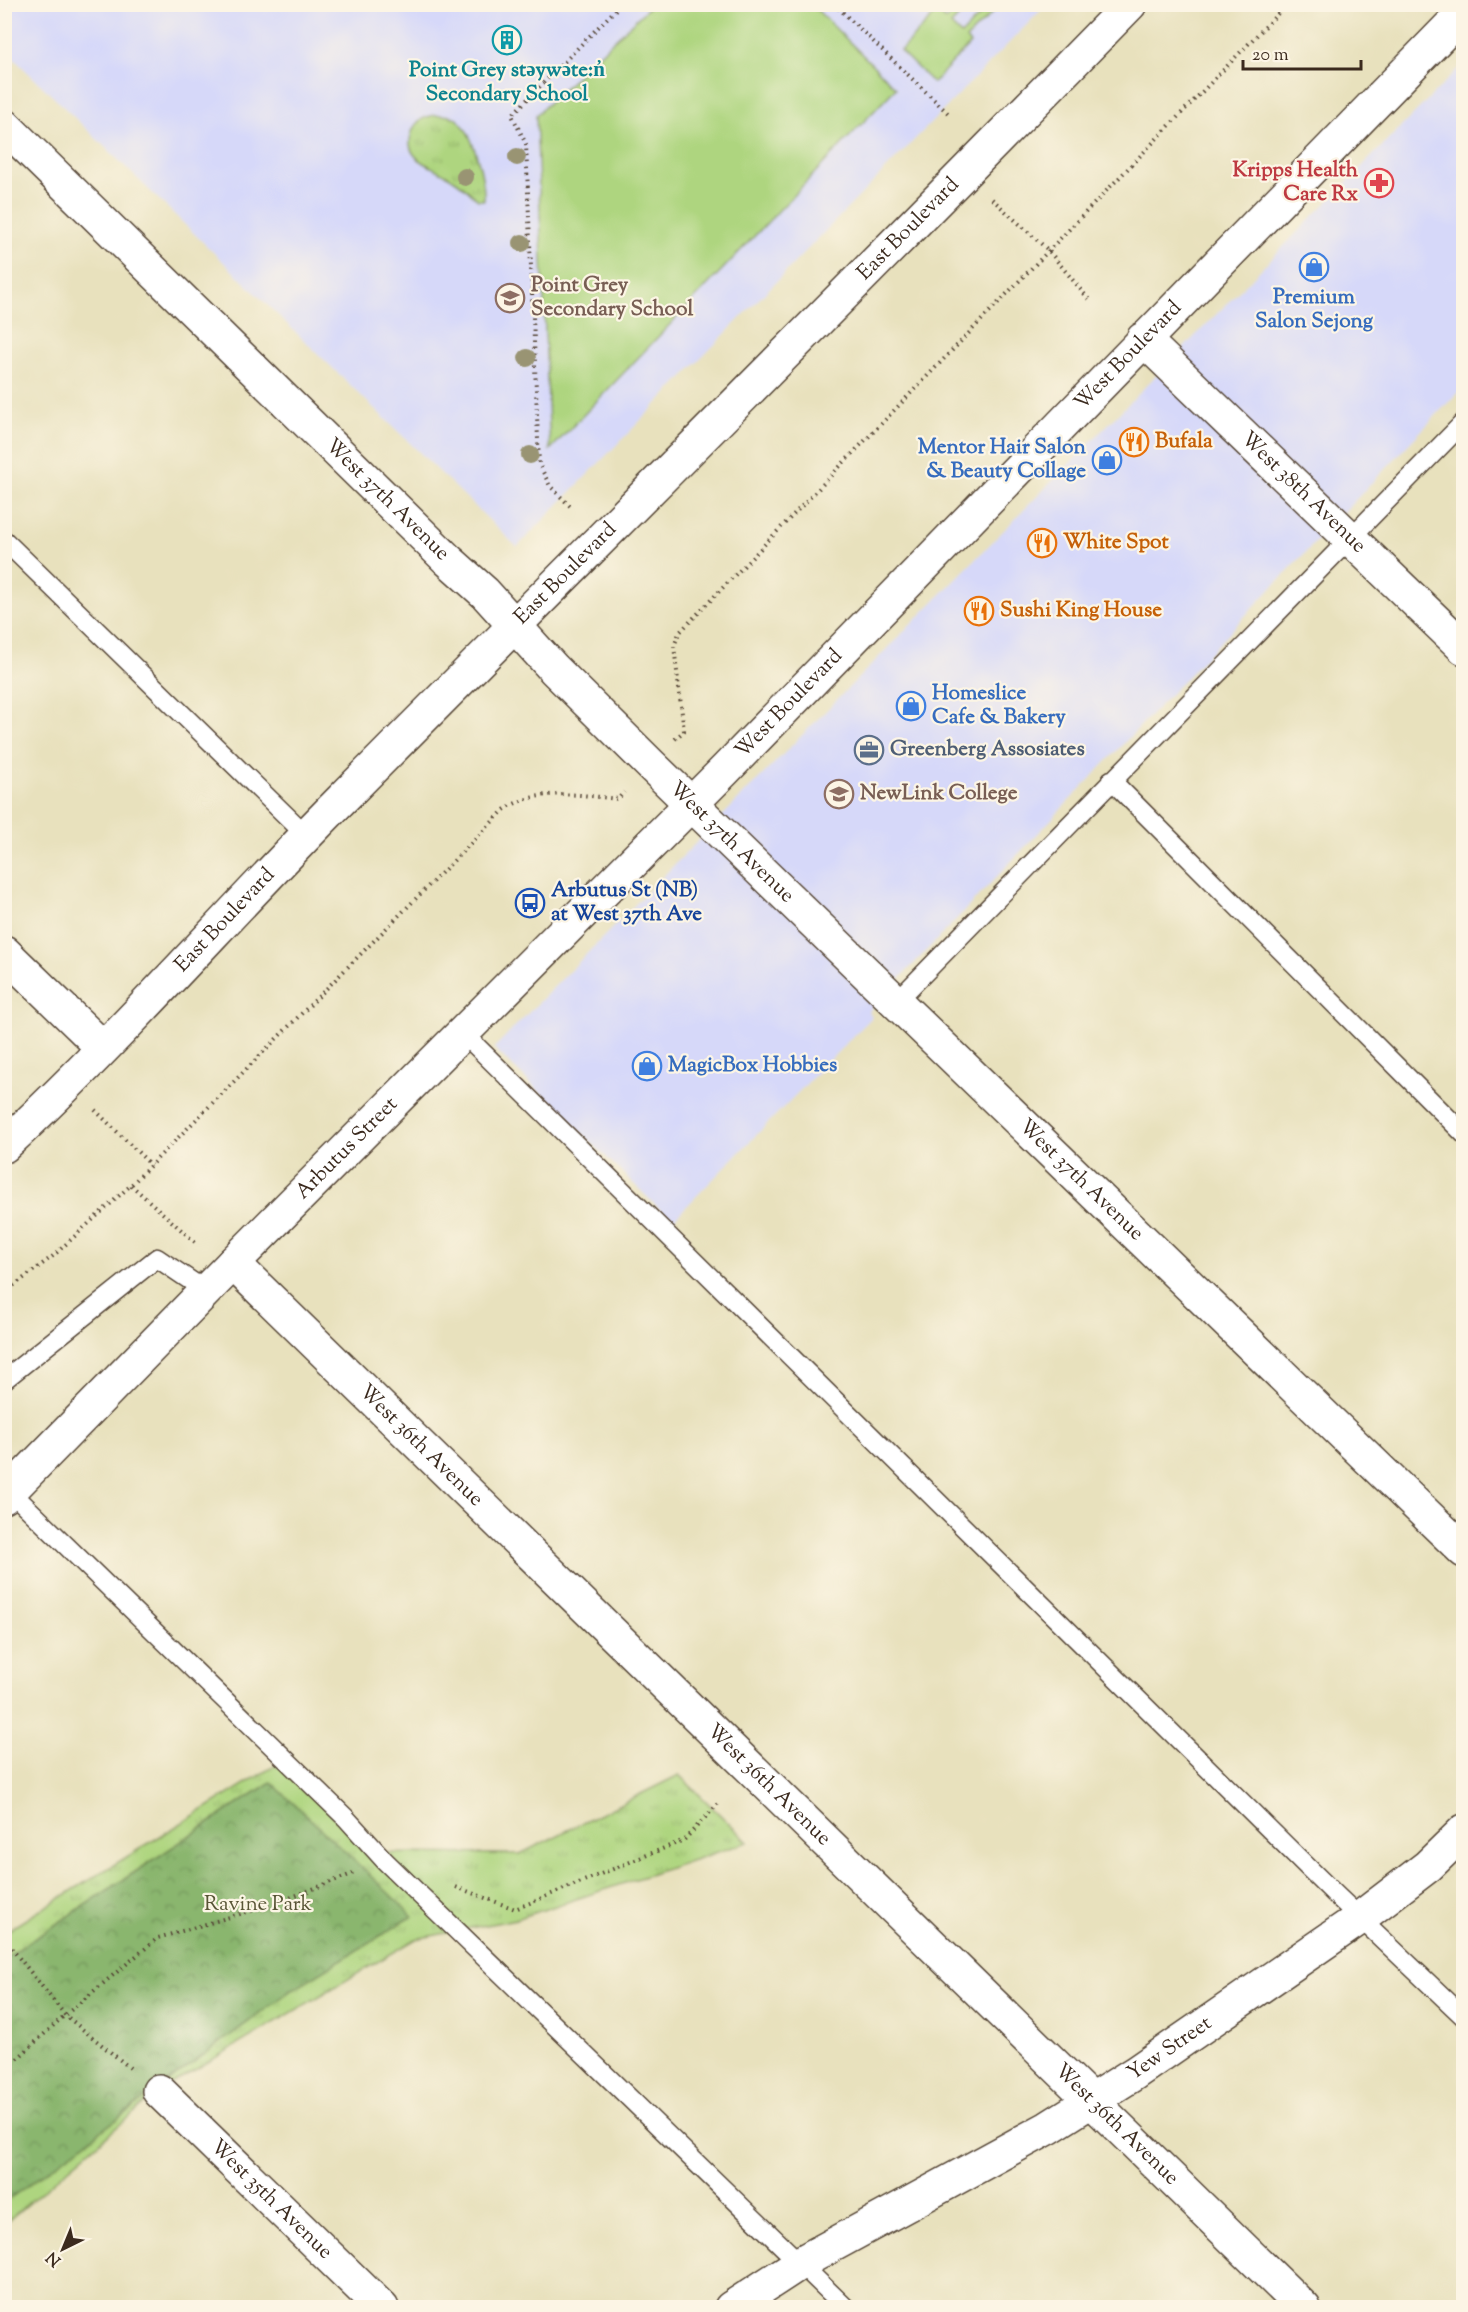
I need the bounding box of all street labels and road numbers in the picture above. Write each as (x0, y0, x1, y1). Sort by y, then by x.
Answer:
street label: East Boulevard (851, 171, 967, 288)
street label: West Boulevard (1068, 294, 1189, 418)
street label: West 38th Avenue (1233, 425, 1372, 561)
street label: West 37th Avenue (318, 432, 456, 568)
street label: East Boulevard (508, 516, 624, 632)
street label: West Boulevard (729, 642, 850, 766)
street label: West 37th Avenue (662, 775, 801, 911)
street label: East Boulevard (168, 861, 282, 980)
street label: Arbutus Street (289, 1091, 405, 1207)
street label: West 37th Avenue (1011, 1113, 1150, 1248)
street label: West 36th Avenue (351, 1378, 490, 1514)
street label: West 36th Avenue (699, 1717, 837, 1853)
street label: Yew Street (1121, 2009, 1218, 2089)
street label: West 36th Avenue (1047, 2057, 1185, 2193)
street label: West 35th Avenue (203, 2133, 339, 2267)

